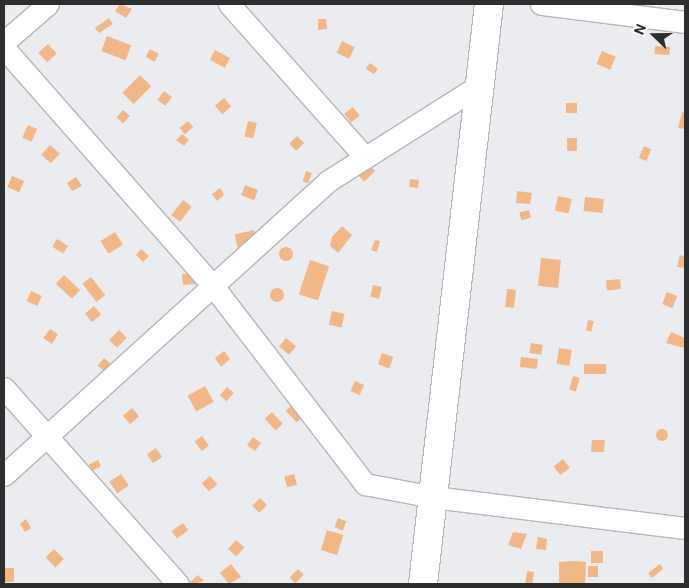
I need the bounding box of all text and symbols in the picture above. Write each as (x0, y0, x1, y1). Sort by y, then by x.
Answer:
north arrow (629, 10, 679, 60)
text: N (631, 22, 649, 37)

